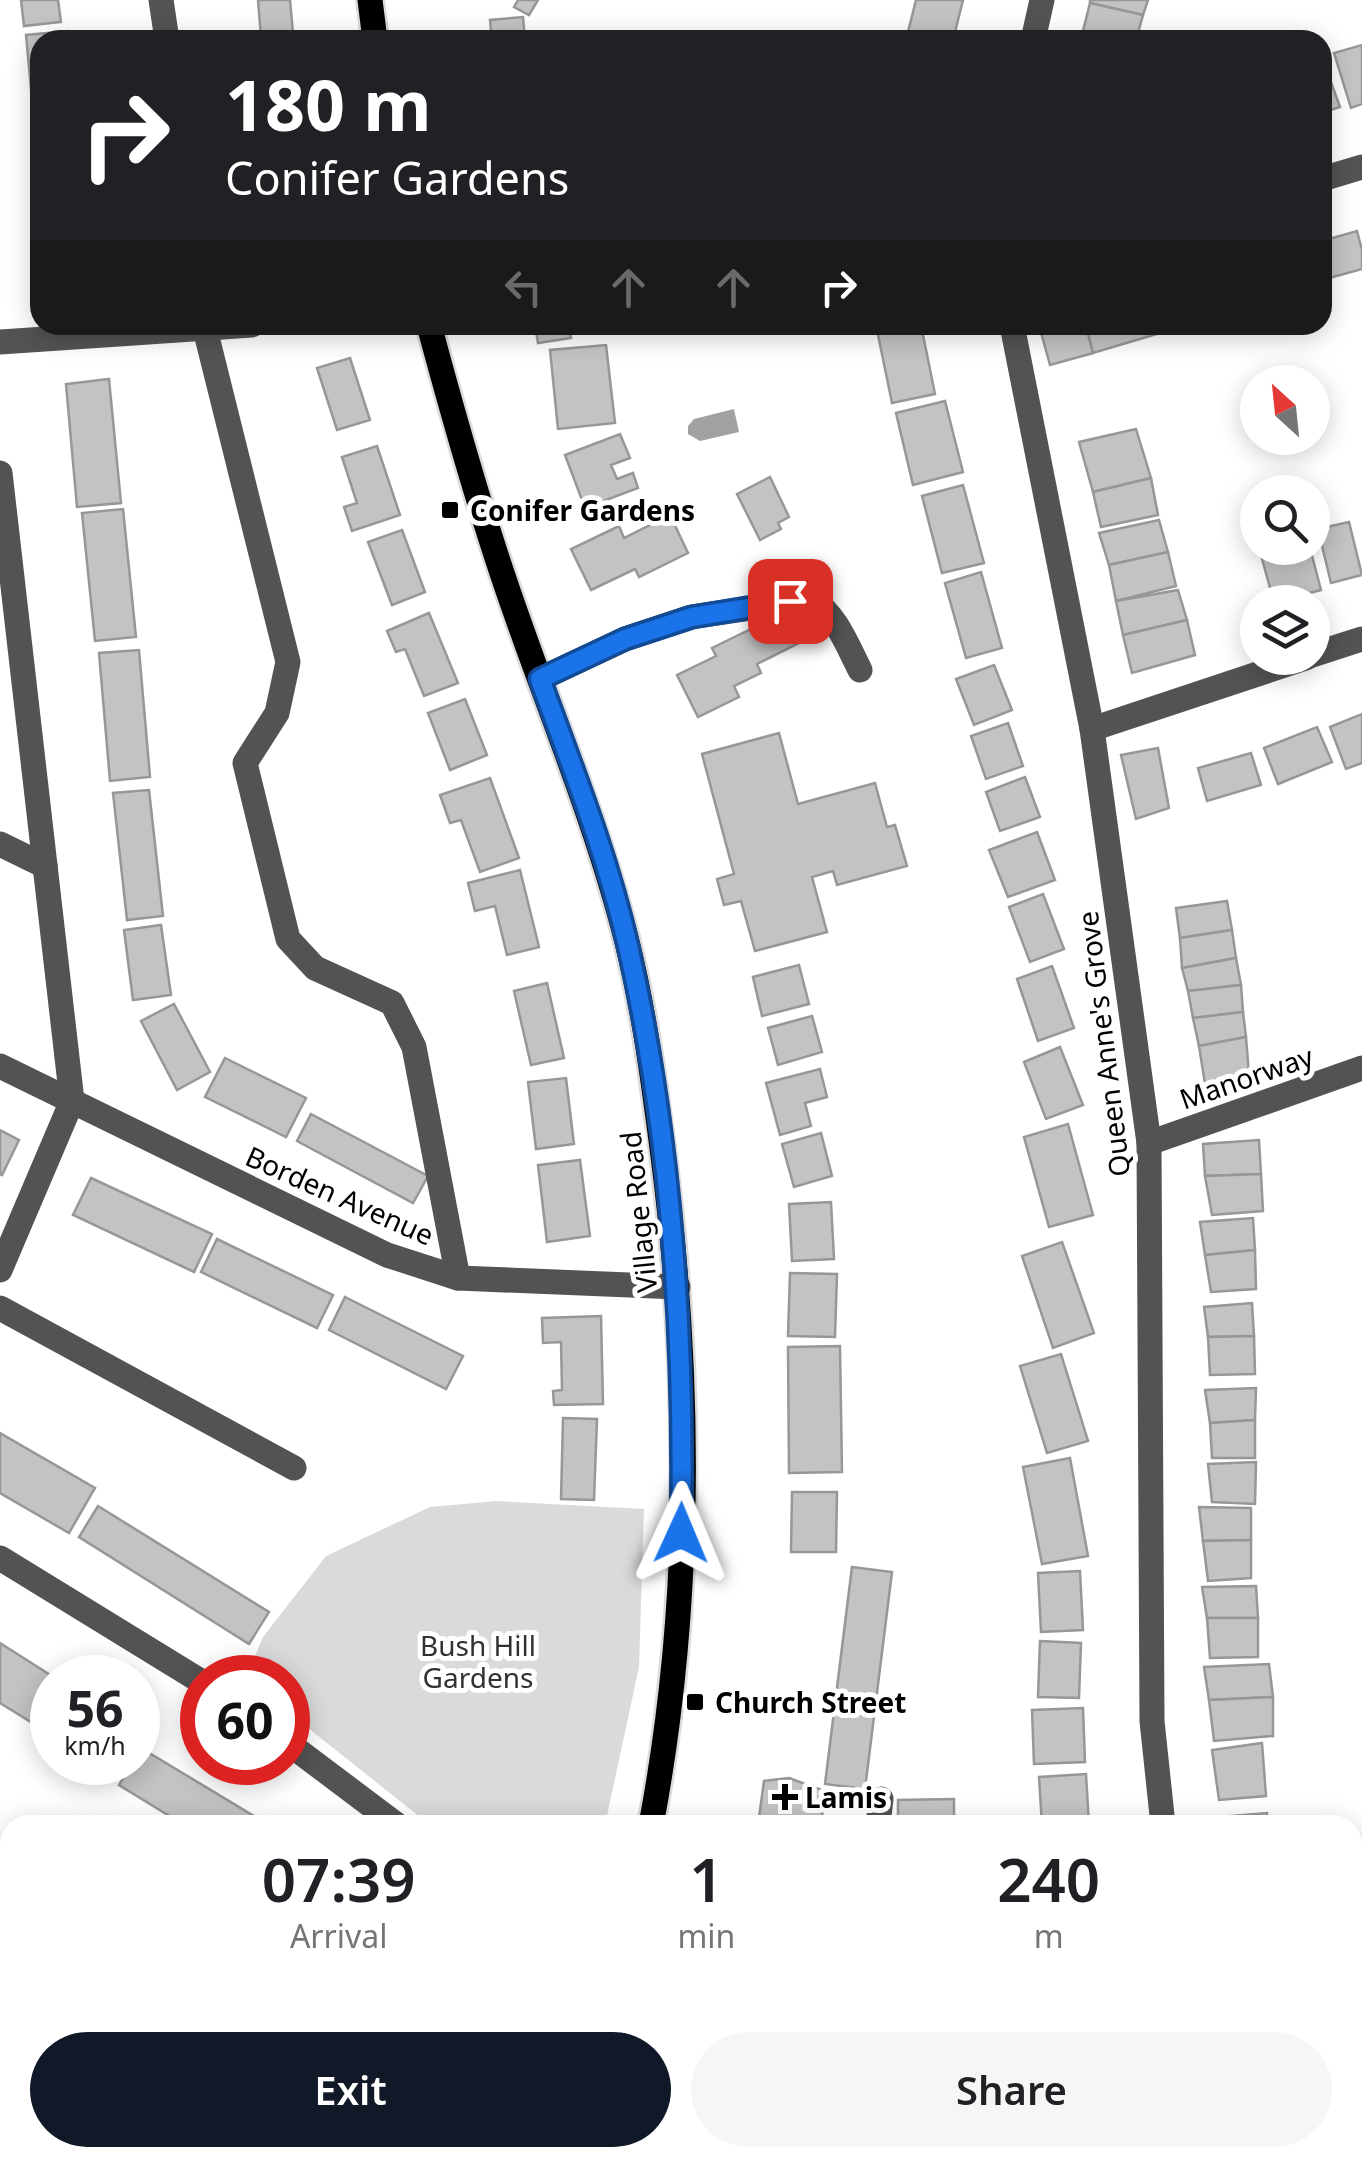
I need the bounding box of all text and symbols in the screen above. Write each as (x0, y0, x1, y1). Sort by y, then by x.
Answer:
text: 180 m (225, 56, 432, 152)
icon: right (60, 70, 190, 200)
text: Conifer Gardens (225, 147, 569, 208)
icon: left (496, 260, 551, 315)
icon: ahead (601, 260, 656, 315)
icon: ahead (706, 260, 761, 315)
icon: right (811, 260, 866, 315)
north arrow (1240, 365, 1330, 455)
map controls (1240, 365, 1330, 675)
button: search (1240, 475, 1330, 565)
place label: Conifer Gardens (470, 491, 695, 529)
marker: Conifer Gardens (439, 499, 461, 521)
pin (748, 559, 833, 644)
icon: arrive (763, 574, 818, 629)
button: layers (1240, 585, 1330, 675)
street label: Queen Anne's Grove (1068, 909, 1138, 1179)
street label: Manorway (1174, 1036, 1319, 1118)
street label: Village Road (611, 1130, 665, 1294)
street label: Borden Avenue (240, 1137, 440, 1253)
position arrow (629, 1481, 733, 1585)
park label: Bush Hill Gardens (420, 1626, 536, 1696)
speed limit sign: 60 (180, 1655, 310, 1785)
text: 56 (66, 1674, 124, 1742)
place label: Church Street (715, 1683, 906, 1721)
marker: Church Street (684, 1691, 706, 1713)
text: km/h (64, 1728, 126, 1762)
place label: Lamis (805, 1778, 887, 1816)
marker: Lamis (774, 1786, 796, 1808)
text: 07:39 (262, 1838, 416, 1920)
text: 1 (689, 1838, 724, 1920)
text: 240 (997, 1838, 1100, 1920)
text: Arrival (290, 1914, 388, 1957)
text: min (677, 1914, 735, 1957)
text: m (1034, 1914, 1064, 1957)
button: Exit (30, 2032, 671, 2147)
button: Share (691, 2032, 1332, 2147)

